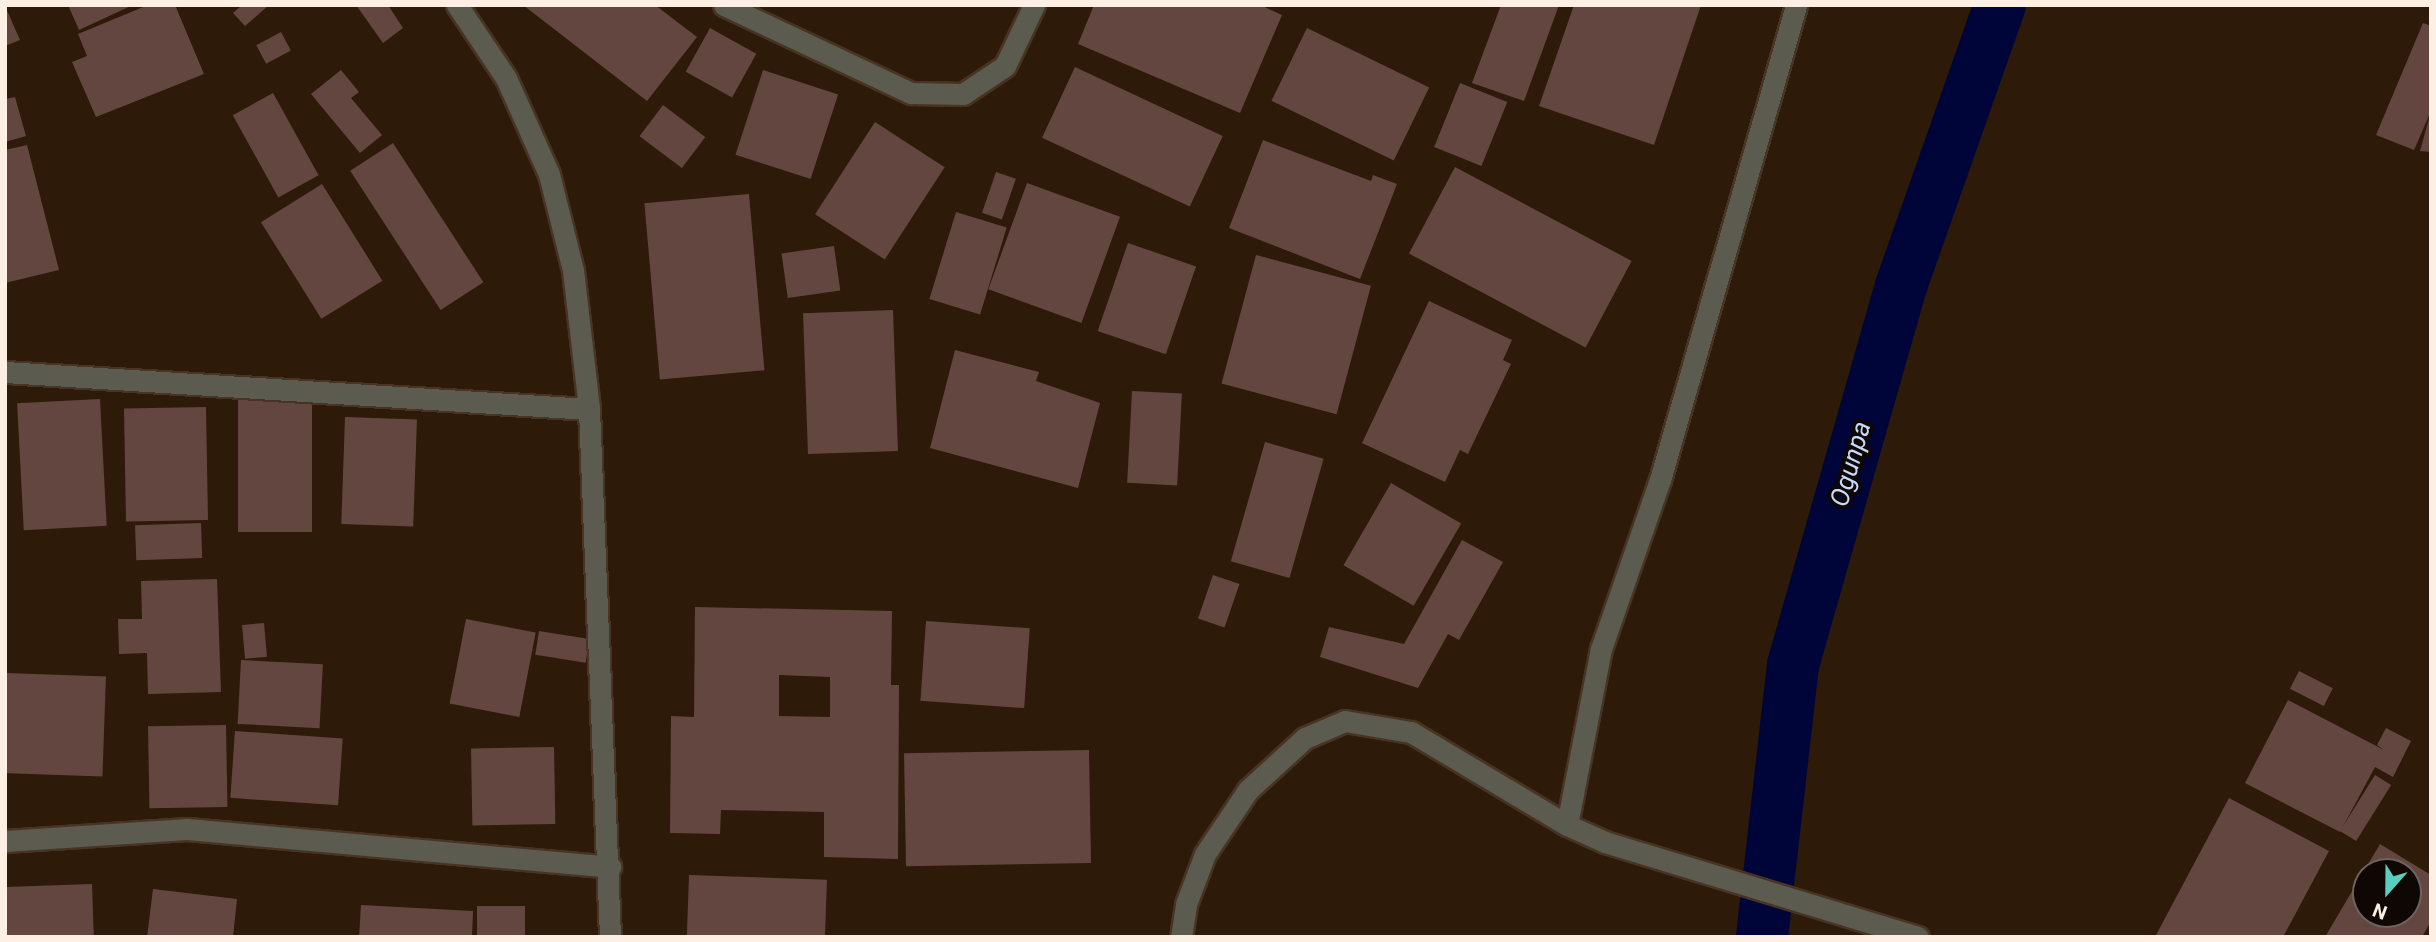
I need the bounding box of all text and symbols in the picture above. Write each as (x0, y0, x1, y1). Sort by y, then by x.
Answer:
water label: Ogunpa (1824, 418, 1878, 510)
north arrow (2352, 858, 2422, 928)
text: N (2370, 898, 2390, 924)

